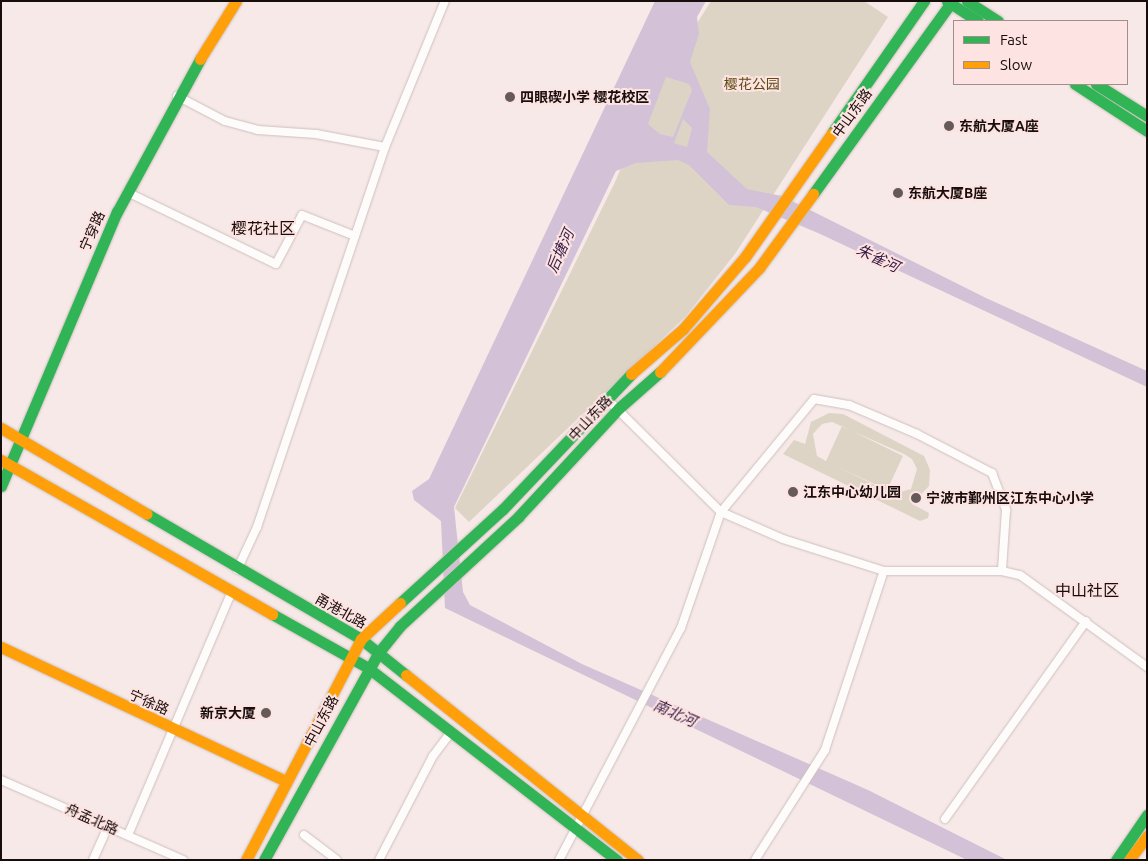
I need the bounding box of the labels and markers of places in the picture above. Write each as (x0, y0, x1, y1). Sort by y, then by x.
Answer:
place label: 四眼碶小学 樱花校区 (520, 89, 649, 105)
marker: 四眼碶小学 樱花校区 (504, 91, 516, 103)
place label: 东航大厦A座 (959, 118, 1039, 134)
marker: 东航大厦A座 (943, 120, 955, 132)
place label: 东航大厦B座 (908, 185, 987, 201)
marker: 东航大厦B座 (892, 187, 904, 199)
place label: 江东中心幼儿园 (803, 484, 901, 500)
marker: 江东中心幼儿园 (787, 486, 799, 498)
place label: 宁波市鄞州区江东中心小学 (926, 490, 1094, 506)
marker: 宁波市鄞州区江东中心小学 (910, 492, 922, 504)
place label: 新京大厦 (200, 705, 256, 721)
marker: 新京大厦 (260, 707, 272, 719)

